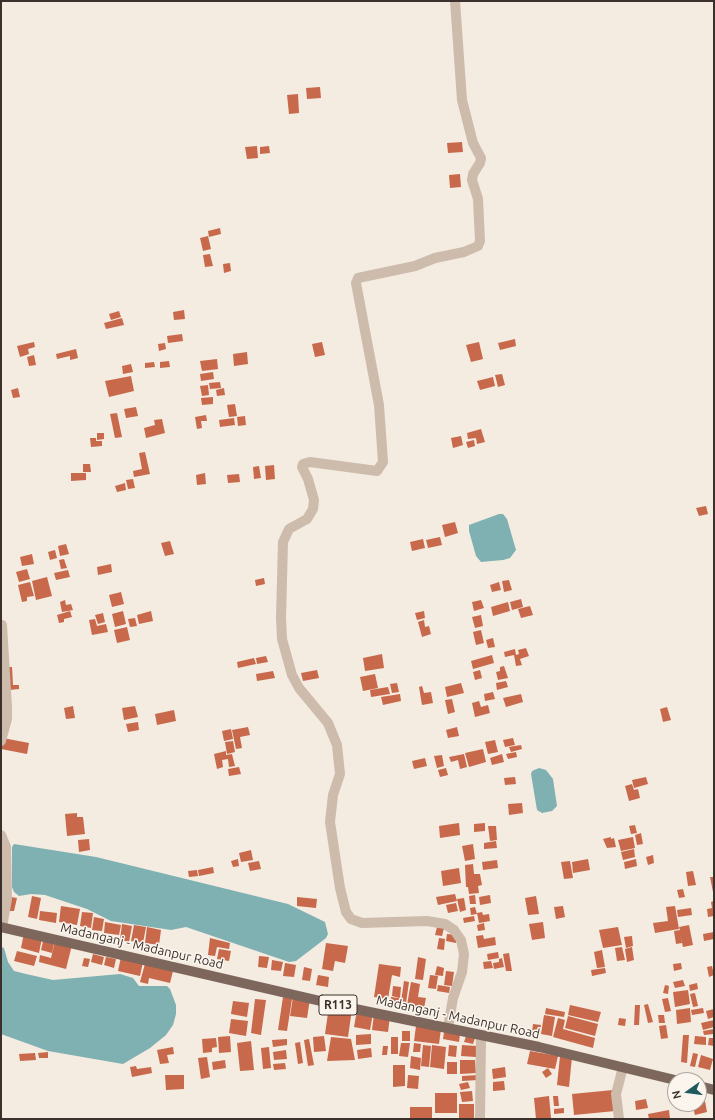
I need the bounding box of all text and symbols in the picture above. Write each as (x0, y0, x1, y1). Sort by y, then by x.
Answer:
street label: Madanganj - Madanpur Road (59, 920, 225, 972)
street label: Madanganj - Madanpur Road (375, 992, 541, 1042)
road number: R113 (319, 995, 357, 1015)
north arrow (667, 1072, 707, 1112)
text: N (670, 1089, 683, 1100)

